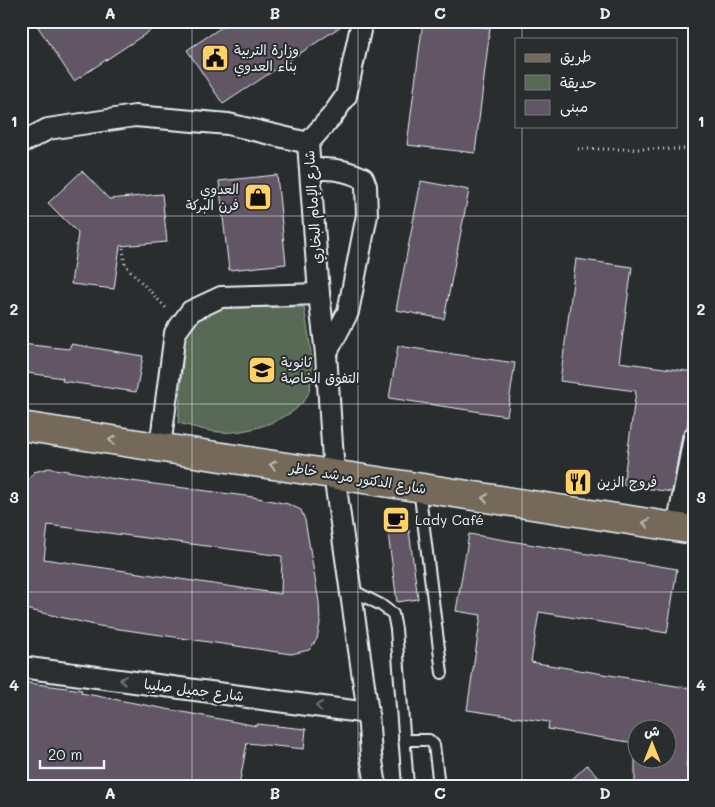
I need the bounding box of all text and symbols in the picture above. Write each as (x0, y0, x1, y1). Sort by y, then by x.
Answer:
text: A (104, 2, 116, 23)
text: B (270, 2, 280, 23)
text: C (434, 2, 446, 23)
text: D (599, 2, 611, 23)
legend (515, 38, 678, 128)
place label: وزارة التربية بناء العدوي (234, 40, 299, 77)
public building icon: وزارة التربية بناء العدوي (200, 43, 230, 73)
text: طريق (560, 46, 592, 66)
text: حديقة (560, 72, 597, 92)
text: مبنى (560, 96, 588, 117)
text: 1 (10, 110, 18, 131)
text: 1 (697, 110, 705, 131)
street label: شارع الإمام البخاري (299, 149, 328, 264)
place label: العدوي فرن البركة (186, 179, 239, 214)
shop icon: العدوي فرن البركة (243, 182, 273, 212)
text: 2 (10, 298, 19, 319)
text: 2 (697, 298, 706, 319)
place label: ثانوية التفوق الخاصة (281, 352, 359, 387)
school or university icon: ثانوية التفوق الخاصة (247, 355, 277, 385)
one-way arrow (108, 435, 116, 446)
street label: شارع الدكتور مرشد خاطر (287, 457, 428, 499)
one-way arrow (268, 460, 277, 470)
restaurant icon: فروج الزين (563, 467, 593, 497)
place label: فروج الزين (597, 472, 657, 492)
text: 3 (9, 486, 19, 507)
text: 3 (696, 486, 706, 507)
one-way arrow (481, 493, 489, 503)
cafe icon: Lady Café (381, 505, 411, 535)
place label: Lady Café (415, 510, 484, 529)
one-way arrow (641, 518, 650, 528)
text: 4 (9, 674, 19, 695)
street label: شارع جميل صليبا (143, 674, 245, 706)
text: 4 (696, 674, 706, 695)
one-way arrow (119, 676, 128, 686)
one-way arrow (315, 701, 323, 712)
north arrow (628, 720, 678, 770)
text: ش (644, 721, 660, 740)
scale bar (40, 737, 104, 769)
text: 20 m (48, 744, 82, 764)
text: A (104, 782, 116, 803)
text: B (270, 782, 280, 803)
text: C (434, 782, 446, 803)
text: D (599, 782, 611, 803)

